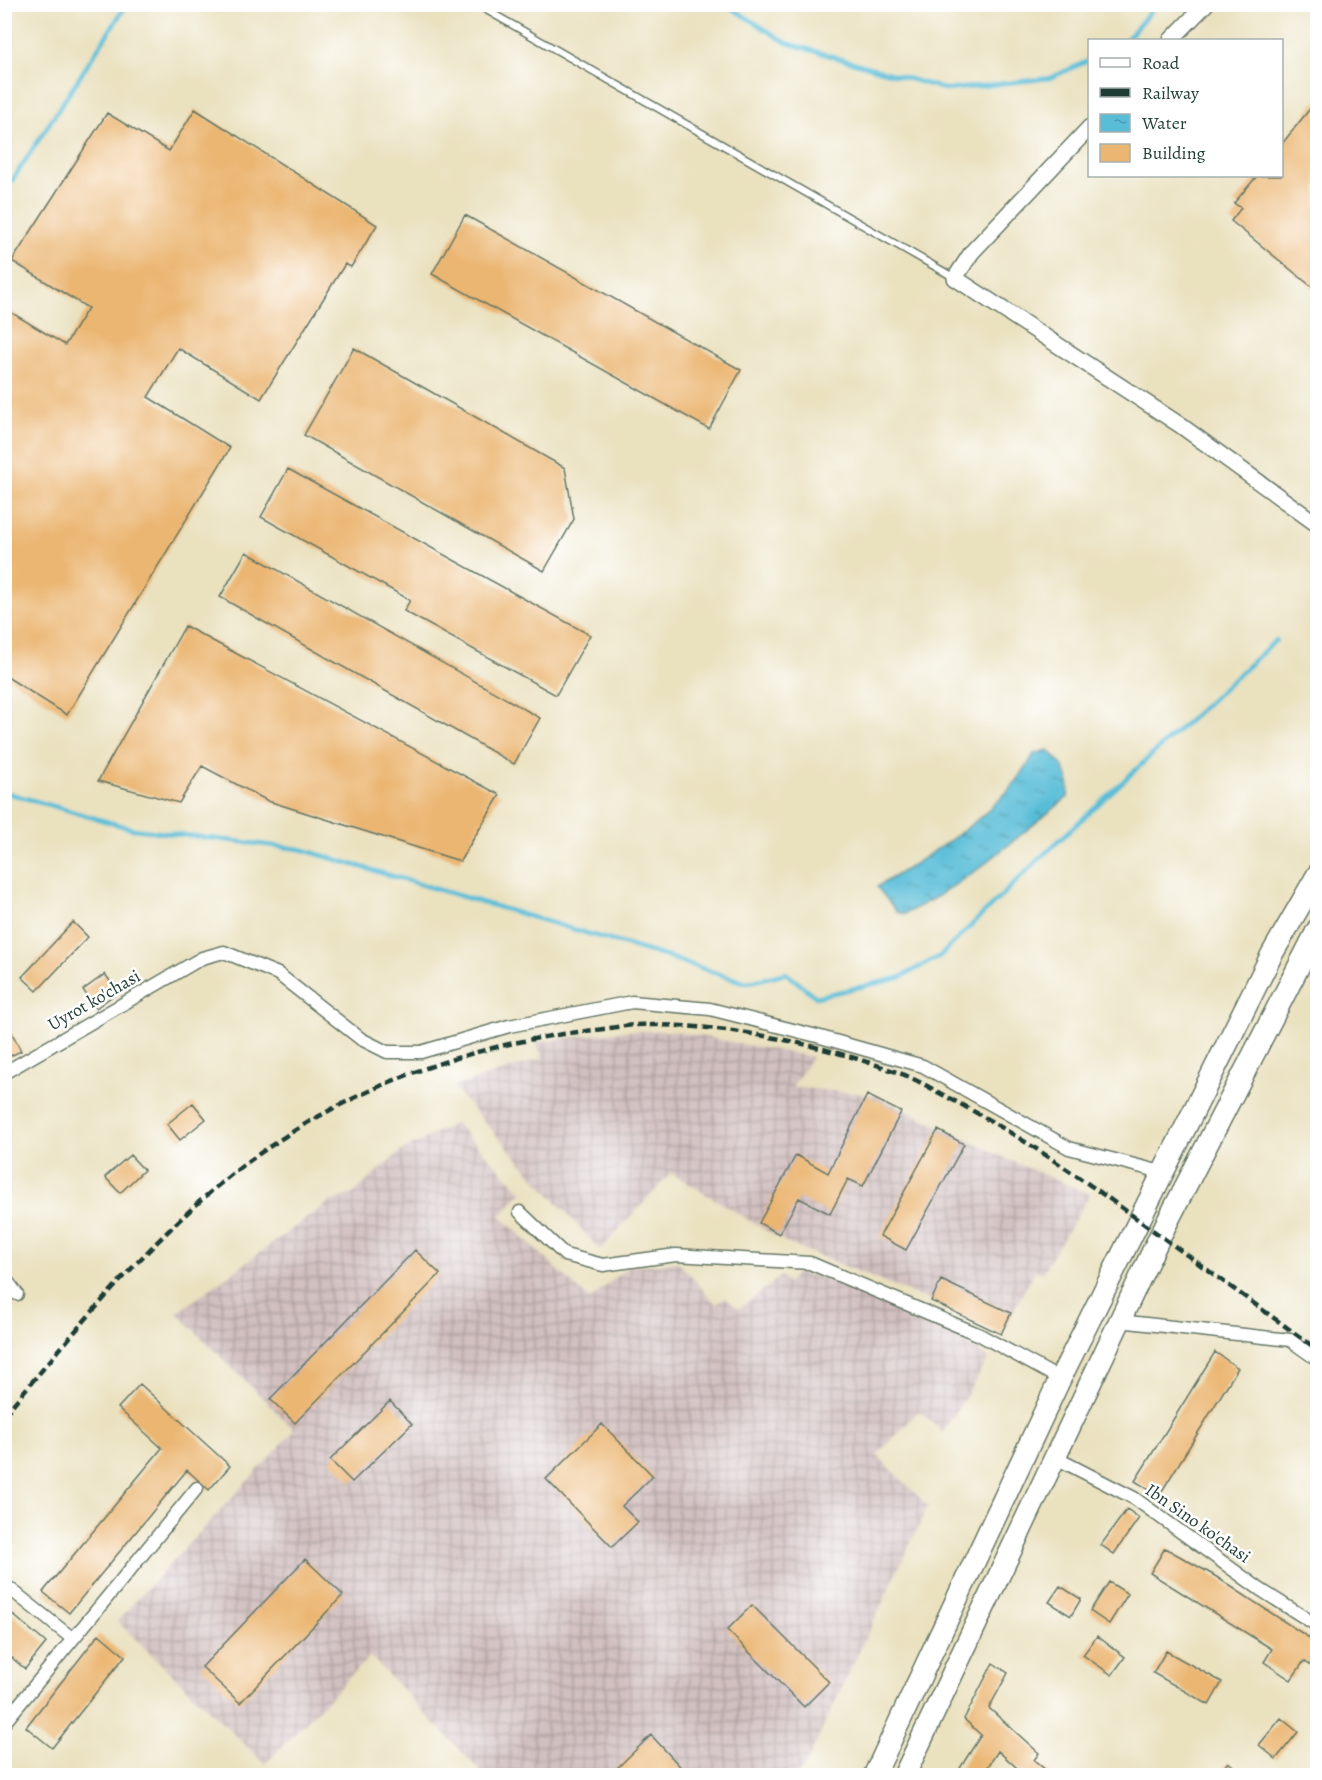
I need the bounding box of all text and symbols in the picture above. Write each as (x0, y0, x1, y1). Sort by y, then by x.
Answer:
legend (1088, 39, 1283, 177)
text: Road (1142, 51, 1180, 75)
text: Railway (1142, 81, 1200, 105)
text: Water (1141, 111, 1187, 135)
text: Building (1142, 141, 1206, 165)
street label: Uyrot ko'chasi (43, 964, 145, 1036)
street label: Ibn Sino ko'chasi (1141, 1478, 1255, 1568)

